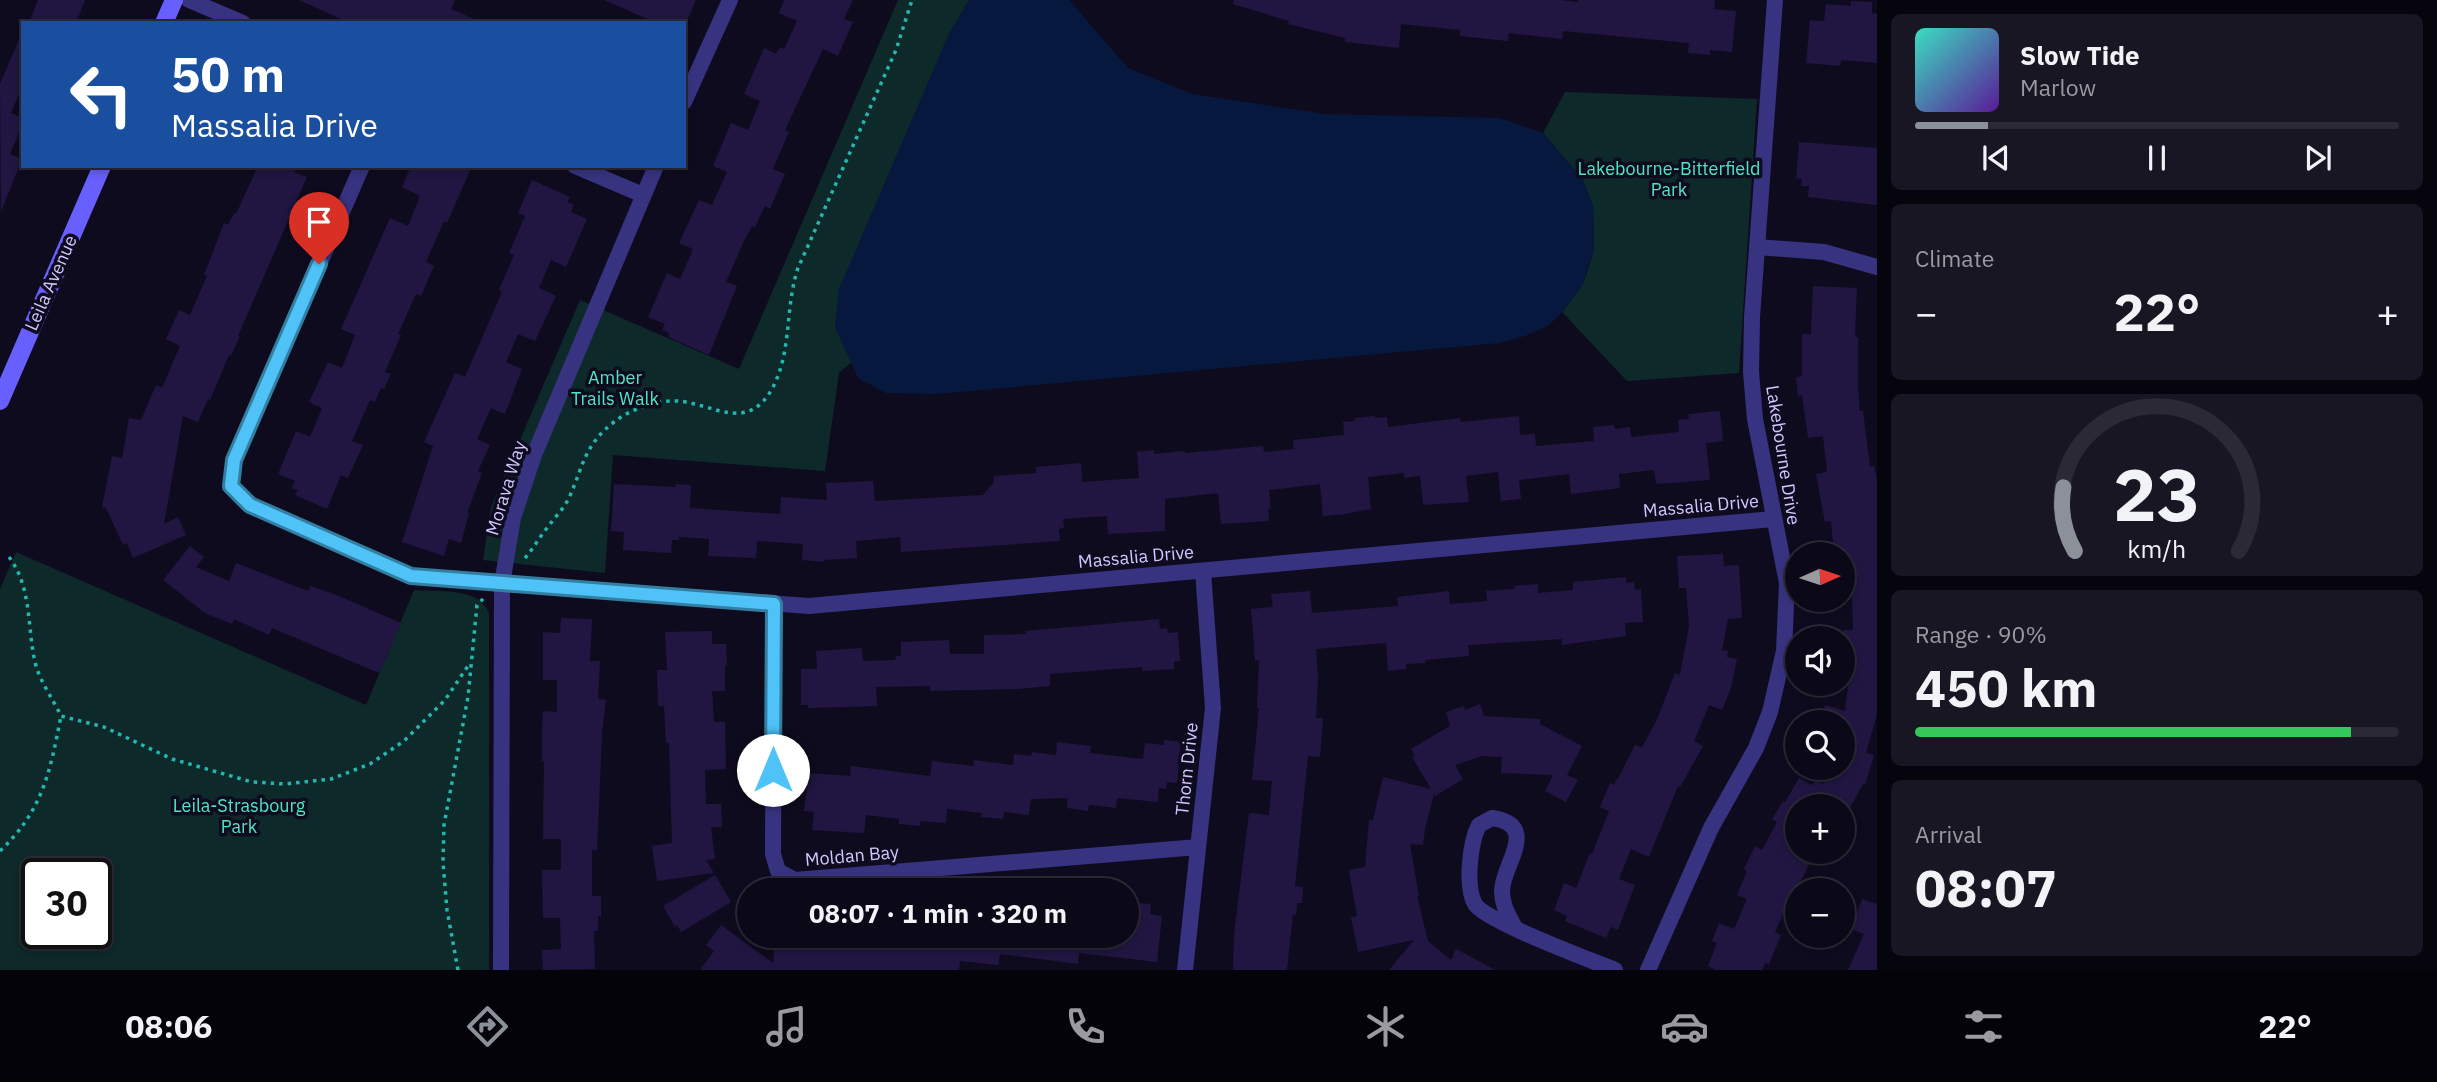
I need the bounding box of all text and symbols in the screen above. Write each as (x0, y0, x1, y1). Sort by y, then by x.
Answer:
text: Slow Tide (2020, 38, 2140, 72)
text: 50 m (171, 42, 285, 105)
icon: left (56, 49, 147, 140)
text: Marlow (2020, 72, 2096, 102)
text: Massalia Drive (171, 104, 378, 146)
icon: previous (1977, 139, 2015, 177)
icon: pause (2138, 139, 2176, 177)
icon: next (2299, 139, 2337, 177)
park label: Lakebourne-Bitterfield Park (1577, 157, 1761, 201)
pin (289, 192, 349, 264)
icon: arrive (300, 203, 338, 241)
street label: Leila Avenue (19, 231, 82, 334)
text: Climate (1915, 243, 1994, 273)
text: 22° (2114, 278, 2200, 345)
text: − (1915, 288, 1938, 337)
text: + (2376, 288, 2399, 337)
park label: Amber Trails Walk (571, 366, 659, 410)
street label: Lakebourne Drive (1761, 383, 1806, 527)
street label: Morava Way (480, 438, 531, 538)
text: 23 (2113, 446, 2201, 541)
street label: Massalia Drive (1642, 489, 1760, 522)
text: km/h (2128, 532, 2186, 565)
street label: Massalia Drive (1077, 540, 1195, 573)
north arrow (1785, 542, 1855, 612)
map controls (1785, 542, 1855, 948)
text: Range · 90% (1915, 619, 2047, 649)
button: sound (1785, 626, 1855, 696)
text: 450 km (1915, 654, 2097, 721)
button: search (1785, 710, 1855, 780)
street label: Thorn Drive (1170, 721, 1203, 817)
position arrow (736, 733, 810, 807)
park label: Leila-Strasbourg Park (173, 794, 306, 838)
button: + (1785, 794, 1855, 864)
text: Arrival (1915, 819, 1982, 849)
street label: Moldan Bay (804, 840, 900, 871)
text: 08:07 (1915, 854, 2057, 921)
speed limit sign: 30 (21, 858, 112, 949)
button: − (1785, 878, 1855, 948)
text: 08:07 · 1 min · 320 m (809, 896, 1067, 930)
icon: directions (463, 1002, 512, 1051)
icon: music (762, 1002, 811, 1051)
icon: phone (1061, 1002, 1110, 1051)
icon: climate (1361, 1002, 1410, 1051)
icon: car (1660, 1002, 1709, 1051)
icon: filters (1959, 1002, 2008, 1051)
text: 08:06 (125, 1005, 213, 1047)
text: 22° (2258, 1005, 2312, 1047)

